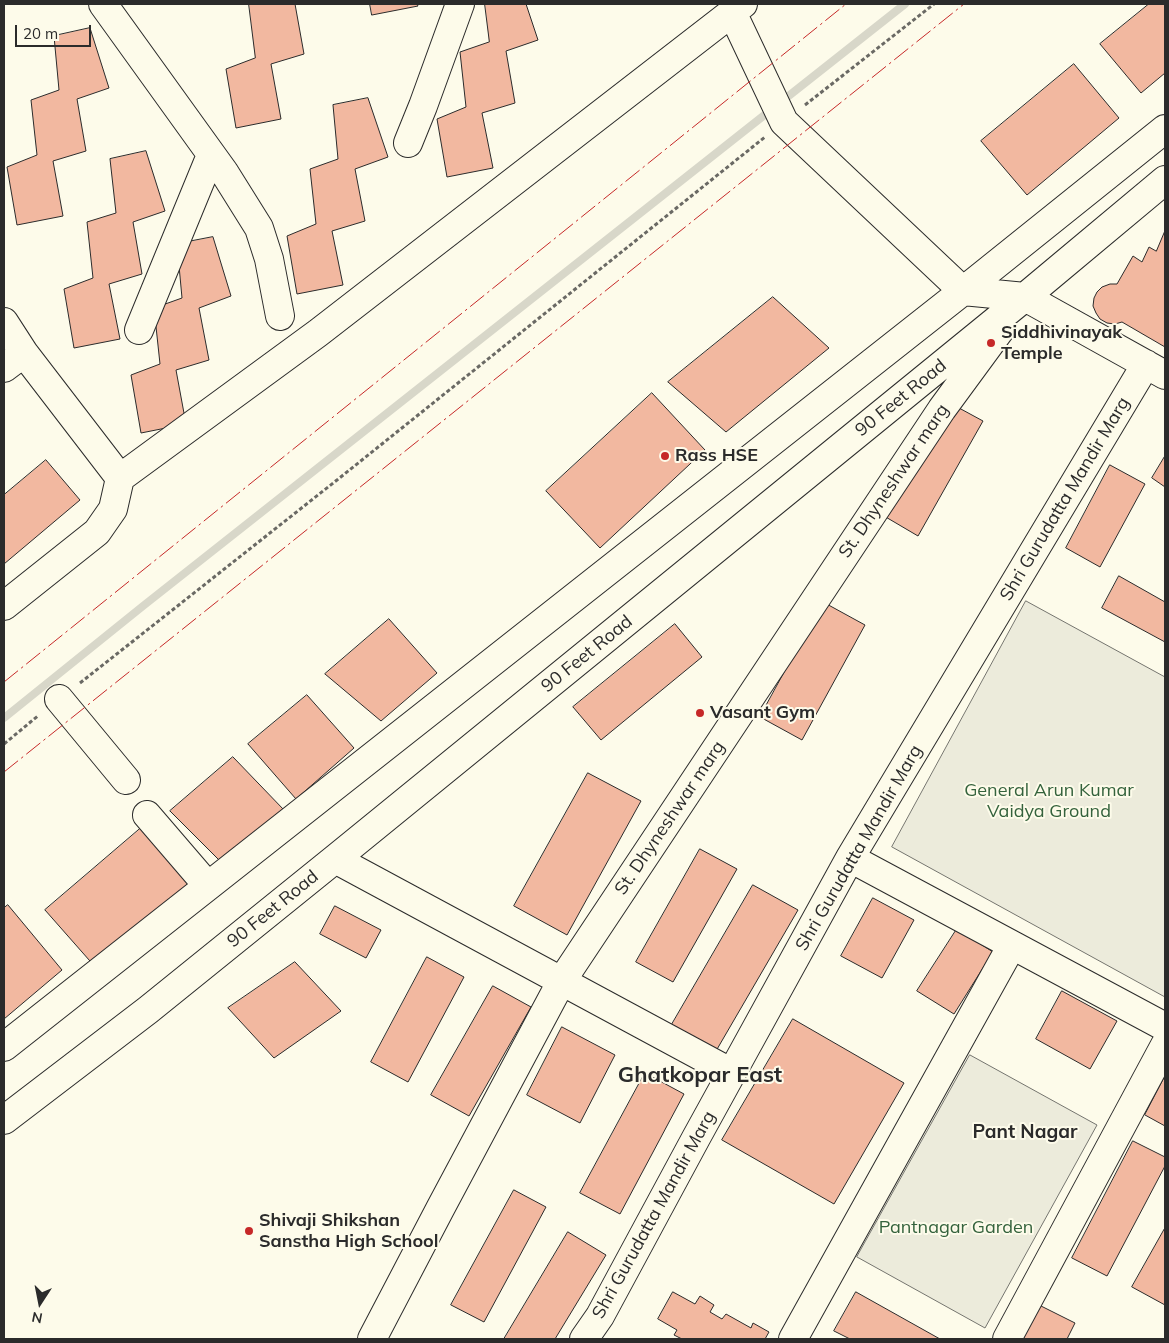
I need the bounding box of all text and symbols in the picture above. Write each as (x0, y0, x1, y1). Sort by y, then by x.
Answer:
scale bar (18, 15, 94, 47)
text: 20 m (23, 24, 58, 43)
place label: Siddhivinayak Temple (1001, 322, 1122, 364)
marker: Siddhivinayak Temple (985, 337, 997, 349)
street label: 90 Feet Road (851, 355, 951, 441)
street label: Shri Gurudatta Mandir Marg (996, 393, 1134, 605)
street label: St. Dhyneshwar marg (834, 400, 954, 562)
place label: Rass HSE (675, 445, 758, 467)
marker: Rass HSE (659, 450, 671, 462)
street label: 90 Feet Road (537, 611, 637, 697)
place label: Vasant Gym (710, 702, 815, 724)
marker: Vasant Gym (694, 707, 706, 719)
street label: St. Dhyneshwar marg (610, 737, 730, 899)
street label: Shri Gurudatta Mandir Marg (791, 741, 927, 955)
park label: General Arun Kumar Vaidya Ground (964, 780, 1134, 822)
street label: 90 Feet Road (223, 866, 323, 952)
district label: Ghatkopar East (618, 1062, 782, 1088)
street label: Shri Gurudatta Mandir Marg (588, 1108, 720, 1322)
district label: Pant Nagar (972, 1121, 1078, 1143)
place label: Shivaji Shikshan Sanstha High School (259, 1210, 438, 1252)
park label: Pantnagar Garden (879, 1217, 1033, 1239)
marker: Shivaji Shikshan Sanstha High School (243, 1225, 255, 1237)
north arrow (15, 1278, 65, 1328)
text: N (30, 1308, 44, 1328)

